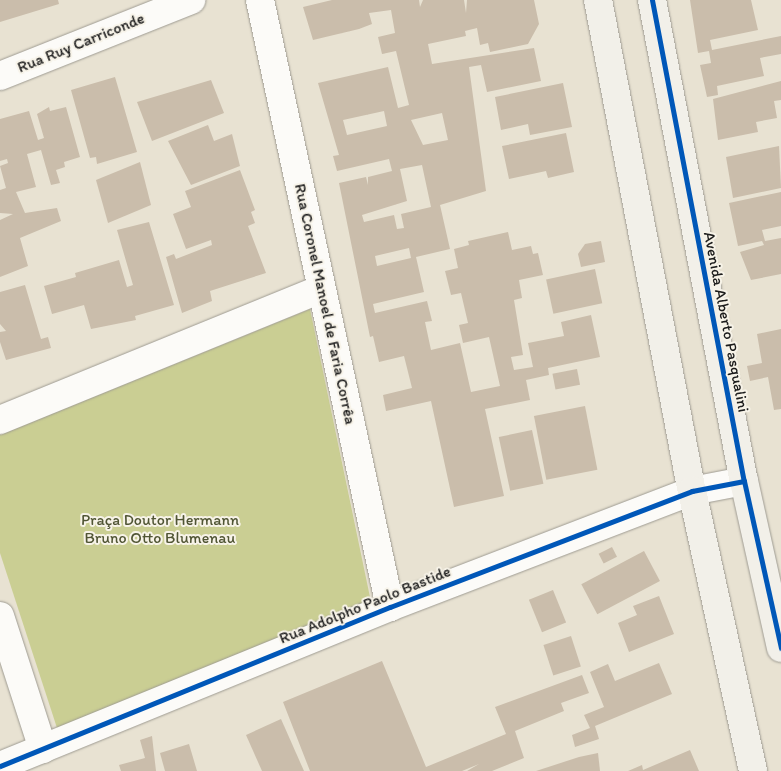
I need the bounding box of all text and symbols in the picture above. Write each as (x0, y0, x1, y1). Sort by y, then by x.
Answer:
street label: Rua Ruy Carriconde (15, 9, 147, 77)
street label: Rua Coronel Manoel de Faria Corrêa (290, 182, 360, 426)
street label: Avenida Alberto Pasqualini (699, 230, 753, 414)
park label: Praça Doutor Hermann Bruno Otto Blumenau (81, 510, 239, 548)
street label: Rua Adolpho Paolo Bastide (276, 562, 454, 648)

